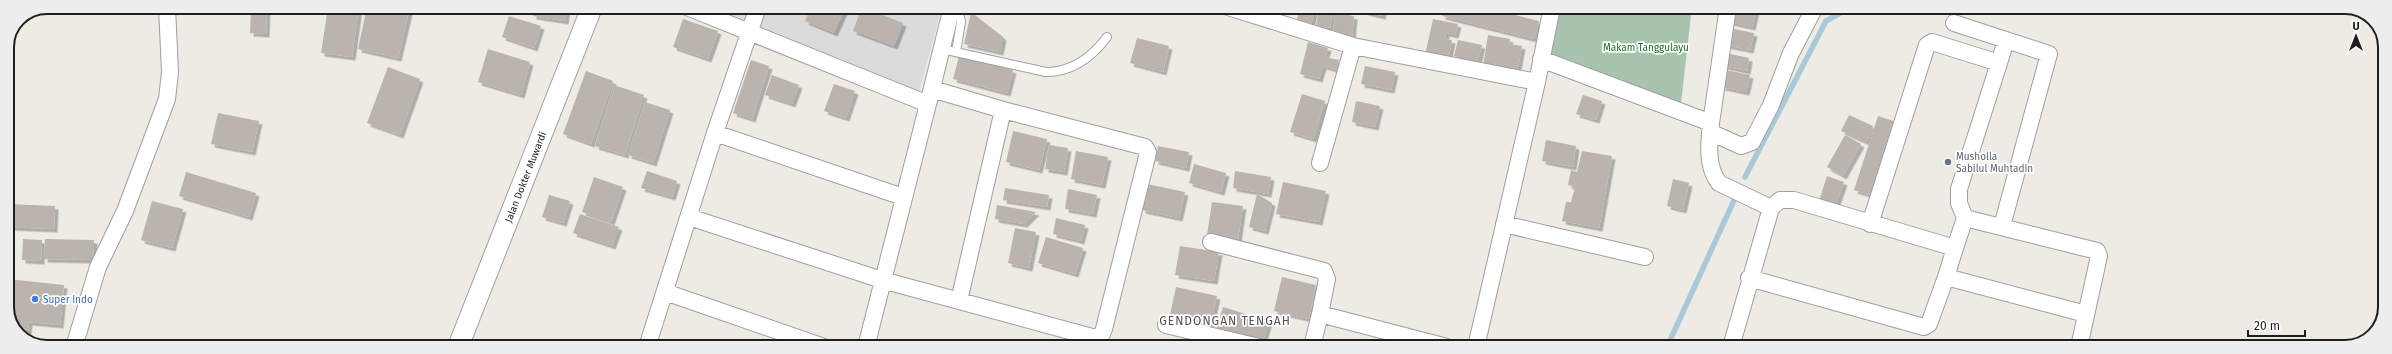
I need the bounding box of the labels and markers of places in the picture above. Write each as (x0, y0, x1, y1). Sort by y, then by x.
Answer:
place label: Musholla Sabilul Muhtadin (1956, 151, 2033, 175)
marker: Musholla Sabilul Muhtadin (1943, 157, 1953, 167)
marker: Super Indo (30, 294, 40, 304)
place label: Super Indo (43, 294, 93, 306)

